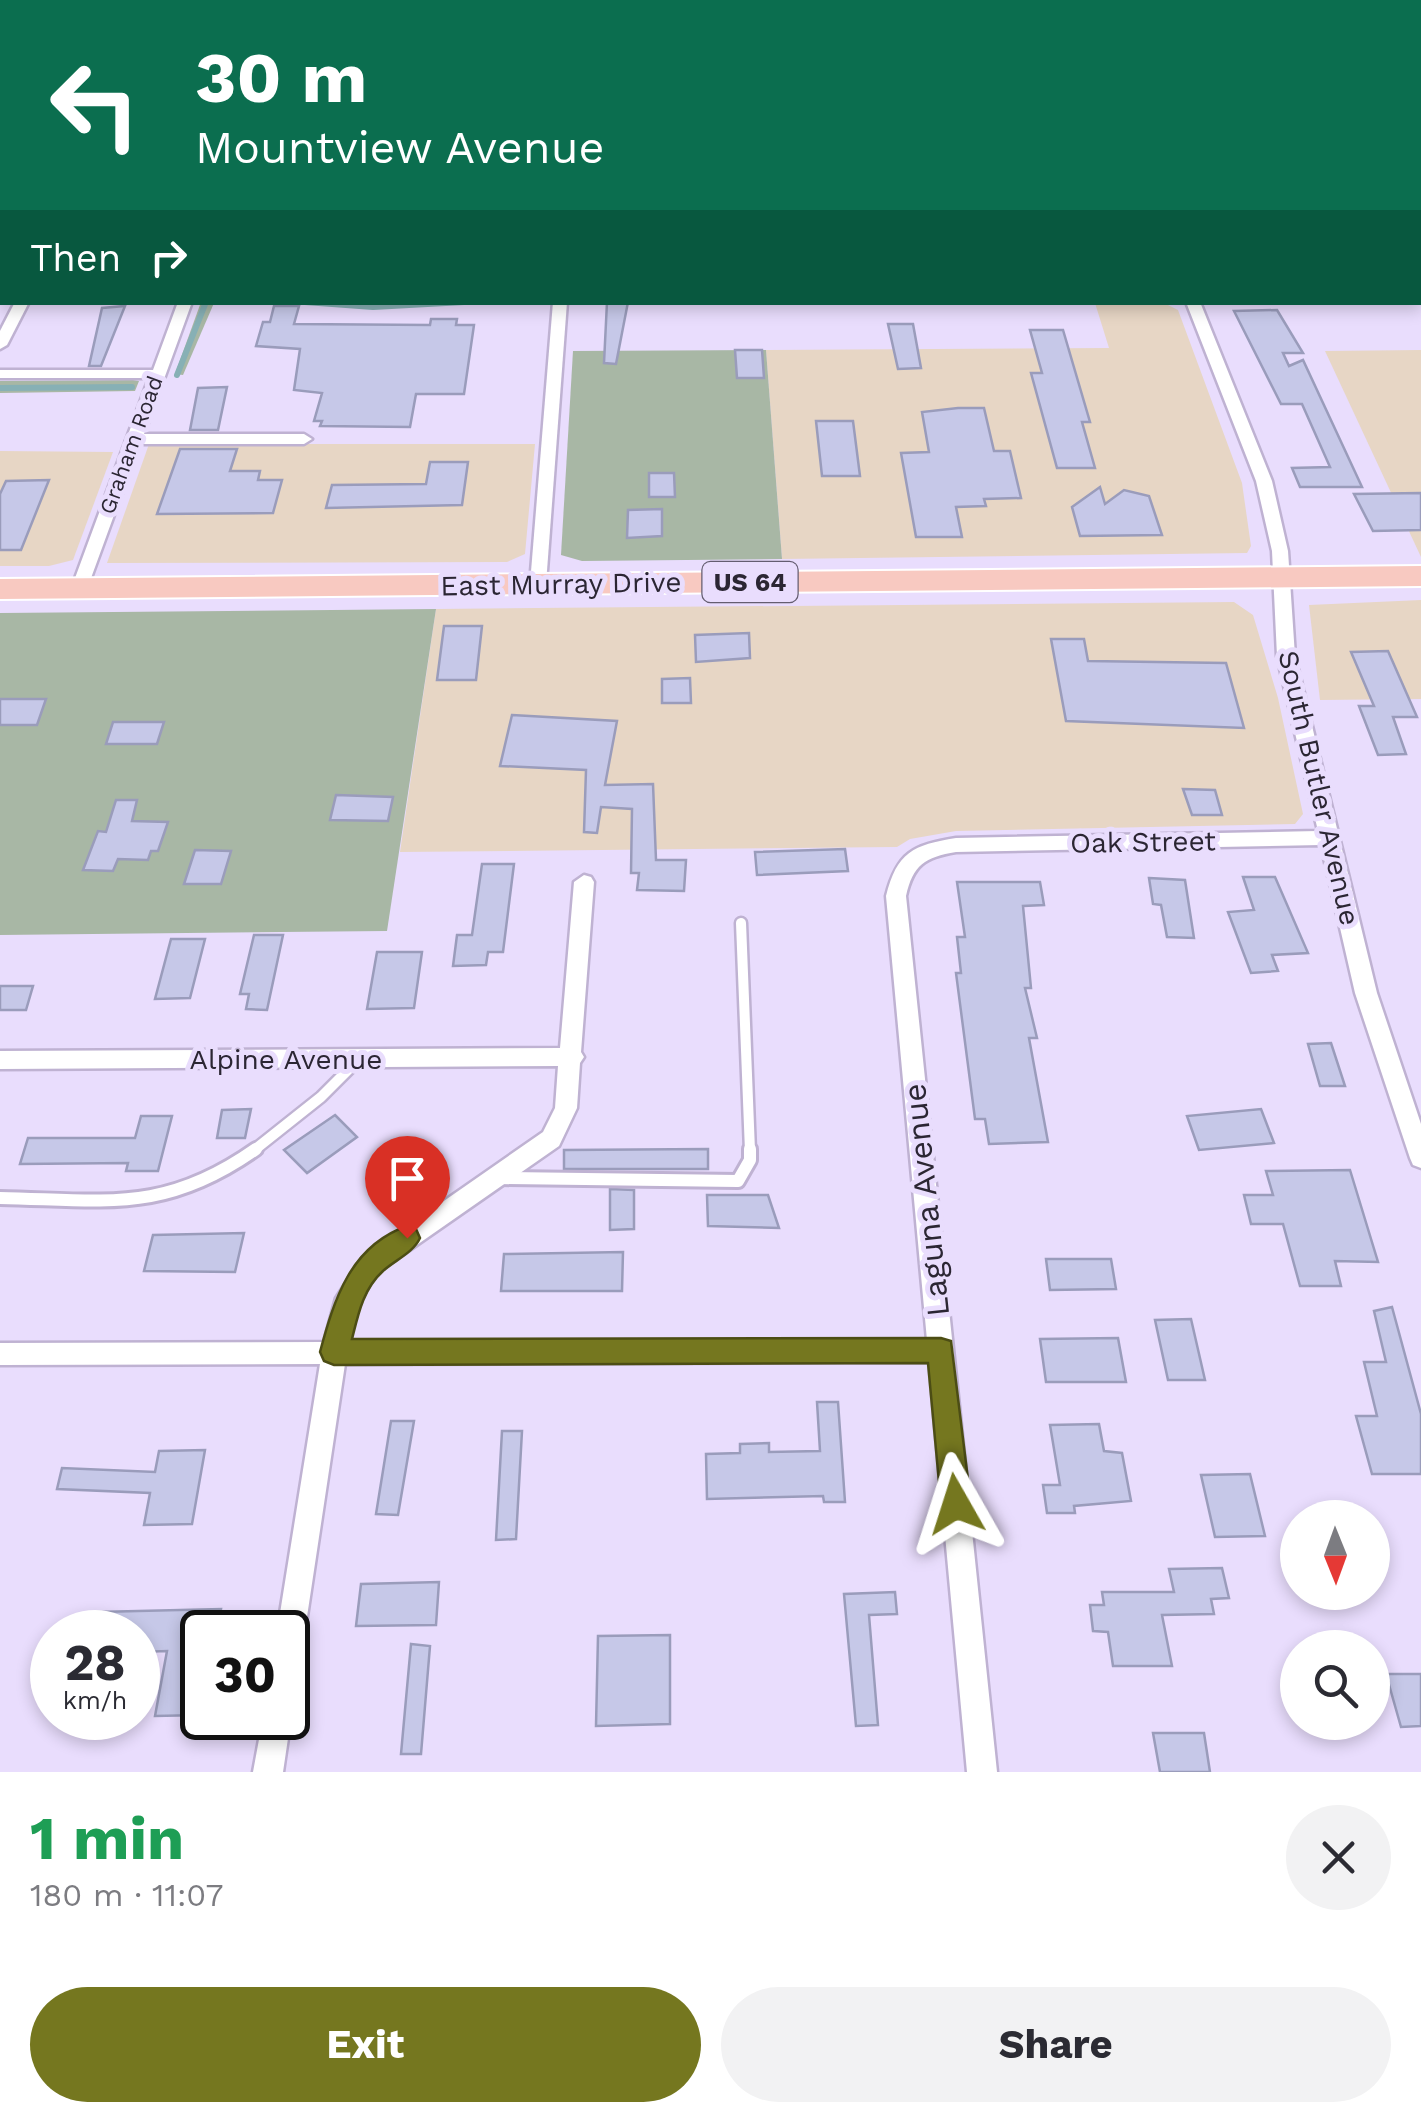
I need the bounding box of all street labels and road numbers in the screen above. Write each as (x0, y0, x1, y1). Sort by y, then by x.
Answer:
street label: Graham Road (94, 372, 168, 518)
road number: US 64 (702, 562, 798, 602)
street label: East Murray Drive (440, 565, 682, 603)
street label: South Butler Avenue (1271, 647, 1367, 929)
street label: Oak Street (1070, 824, 1216, 860)
street label: Alpine Avenue (189, 1043, 383, 1076)
street label: Laguna Avenue (895, 1082, 957, 1318)

